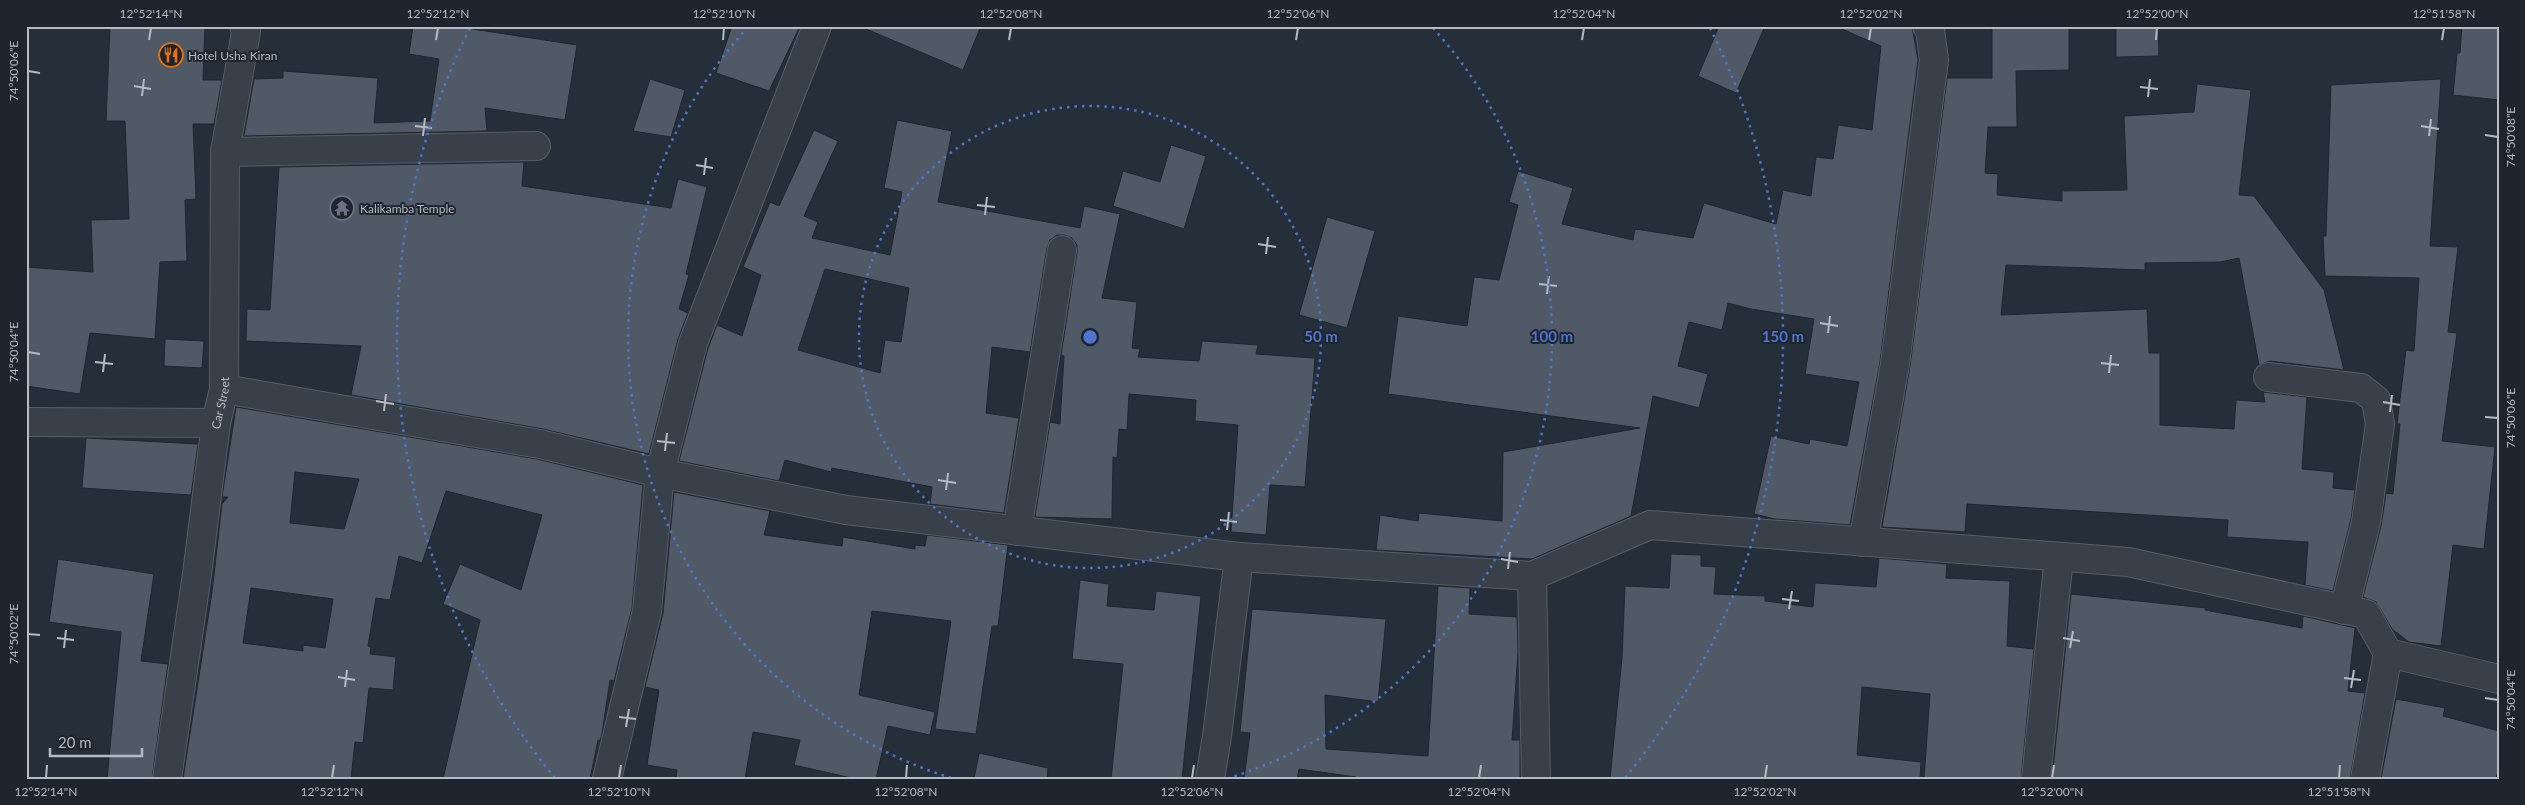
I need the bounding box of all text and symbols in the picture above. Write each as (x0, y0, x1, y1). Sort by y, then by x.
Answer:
text: 12°52'14"N (120, 6, 182, 21)
text: 12°52'12"N (407, 6, 469, 21)
text: 12°52'10"N (693, 6, 755, 21)
text: 12°52'08"N (980, 6, 1042, 21)
text: 12°52'06"N (1267, 6, 1329, 21)
text: 12°52'04"N (1553, 6, 1615, 21)
text: 12°52'02"N (1840, 6, 1902, 21)
text: 12°52'00"N (2126, 6, 2188, 21)
text: 12°51'58"N (2413, 6, 2475, 21)
text: 74°50'06"E (6, 41, 21, 101)
restaurant icon: Hotel Usha Kiran (158, 42, 184, 68)
place label: Hotel Usha Kiran (188, 48, 277, 63)
text: 74°50'08"E (2503, 107, 2518, 167)
temple icon: Kalikamba Temple (329, 195, 355, 221)
place label: Kalikamba Temple (360, 201, 455, 216)
text: 74°50'04"E (6, 322, 21, 382)
text: 50 m (1304, 327, 1338, 345)
text: 100 m (1531, 327, 1573, 345)
text: 150 m (1762, 327, 1804, 345)
centre of rings (1081, 328, 1099, 346)
street label: Car Street (208, 376, 232, 430)
text: 74°50'06"E (2503, 388, 2518, 448)
text: 74°50'02"E (6, 604, 21, 664)
text: 74°50'04"E (2503, 670, 2518, 730)
scale bar (50, 725, 142, 757)
text: 20 m (58, 733, 92, 751)
text: 12°52'14"N (15, 784, 77, 799)
text: 12°52'12"N (301, 784, 363, 799)
text: 12°52'10"N (588, 784, 650, 799)
text: 12°52'08"N (875, 784, 937, 799)
text: 12°52'06"N (1161, 784, 1223, 799)
text: 12°52'04"N (1448, 784, 1510, 799)
text: 12°52'02"N (1734, 784, 1796, 799)
text: 12°52'00"N (2021, 784, 2083, 799)
text: 12°51'58"N (2308, 784, 2370, 799)

